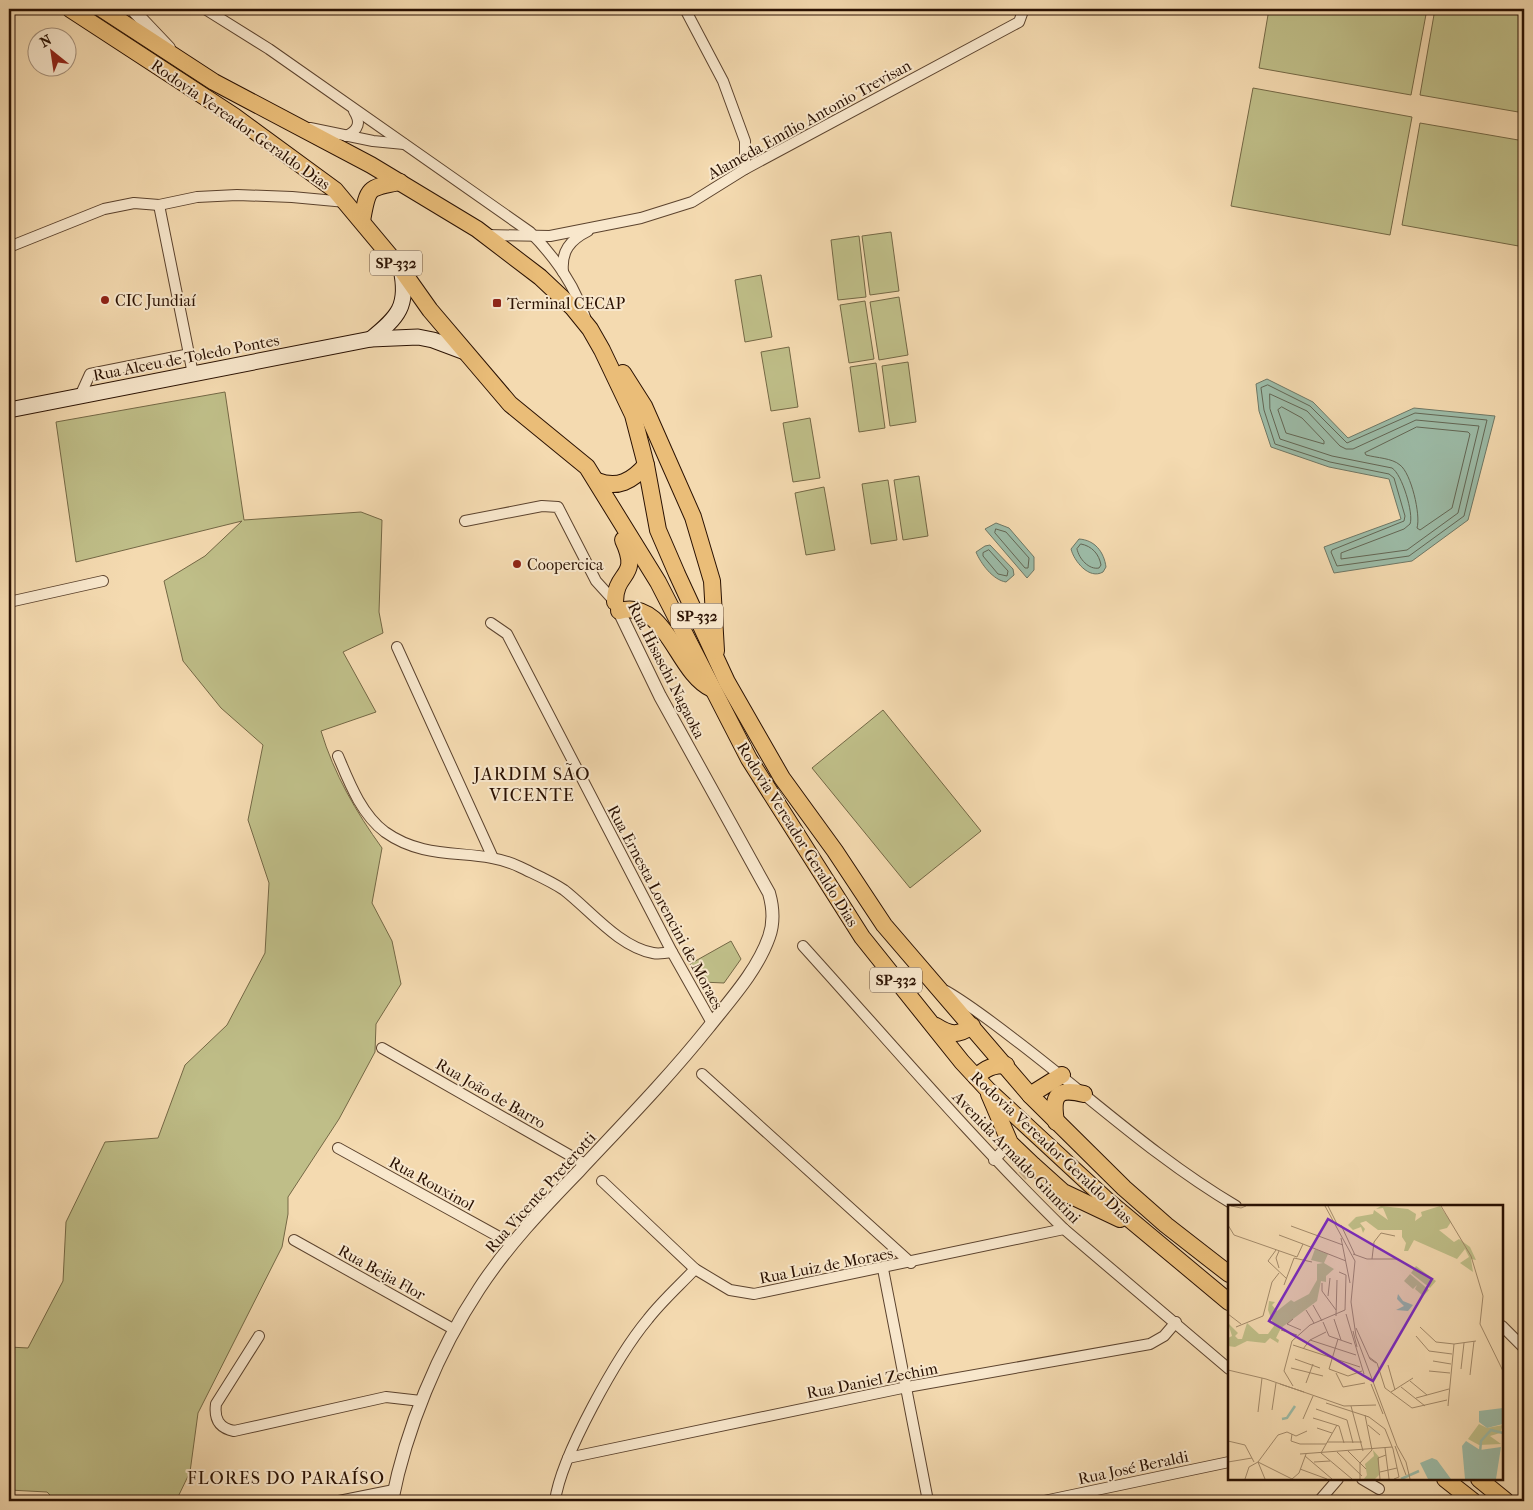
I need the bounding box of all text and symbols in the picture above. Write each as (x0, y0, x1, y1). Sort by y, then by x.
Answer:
north arrow (28, 28, 78, 78)
text: N (37, 31, 55, 51)
street label: Rodovia Vereador Geraldo Dias (147, 55, 334, 194)
street label: Alameda Emílio Antonio Trevisan (703, 55, 915, 184)
road number: SP-332 (370, 250, 422, 276)
place label: CIC Jundiaí (115, 291, 196, 310)
marker: CIC Jundiaí (99, 294, 111, 306)
place label: Terminal CECAP (507, 294, 625, 313)
marker: Terminal CECAP (491, 297, 503, 309)
street label: Rua Alceu de Toledo Pontes (91, 330, 281, 385)
place label: Coopercica (527, 555, 604, 574)
marker: Coopercica (511, 558, 523, 570)
street label: Rua Hisaschi Nagaoka (624, 599, 709, 742)
road number: SP-332 (671, 604, 723, 628)
street label: Rodovia Vereador Geraldo Dias (733, 738, 862, 930)
district label: JARDIM SÃO VICENTE (472, 763, 590, 806)
street label: Rua Ernesta Lorencini de Moraes (603, 802, 728, 1013)
road number: SP-332 (870, 968, 922, 992)
street label: Rua João de Barro (433, 1054, 549, 1133)
street label: Rodovia Vereador Geraldo Dias (967, 1067, 1137, 1227)
street label: Avenida Arnaldo Giuntini (948, 1087, 1085, 1227)
street label: Rua Vicente Preterotti (481, 1128, 600, 1257)
street label: Rua Rouxinol (386, 1152, 478, 1215)
inset map (1228, 1205, 1503, 1480)
street label: Rua Beija Flor (335, 1241, 429, 1304)
street label: Rua Luiz de Moraes (758, 1243, 895, 1288)
street label: Rua Daniel Zechim (805, 1358, 940, 1403)
street label: Rua José Beraldi (1076, 1446, 1190, 1488)
district label: FLORES DO PARAÍSO (187, 1467, 385, 1489)

